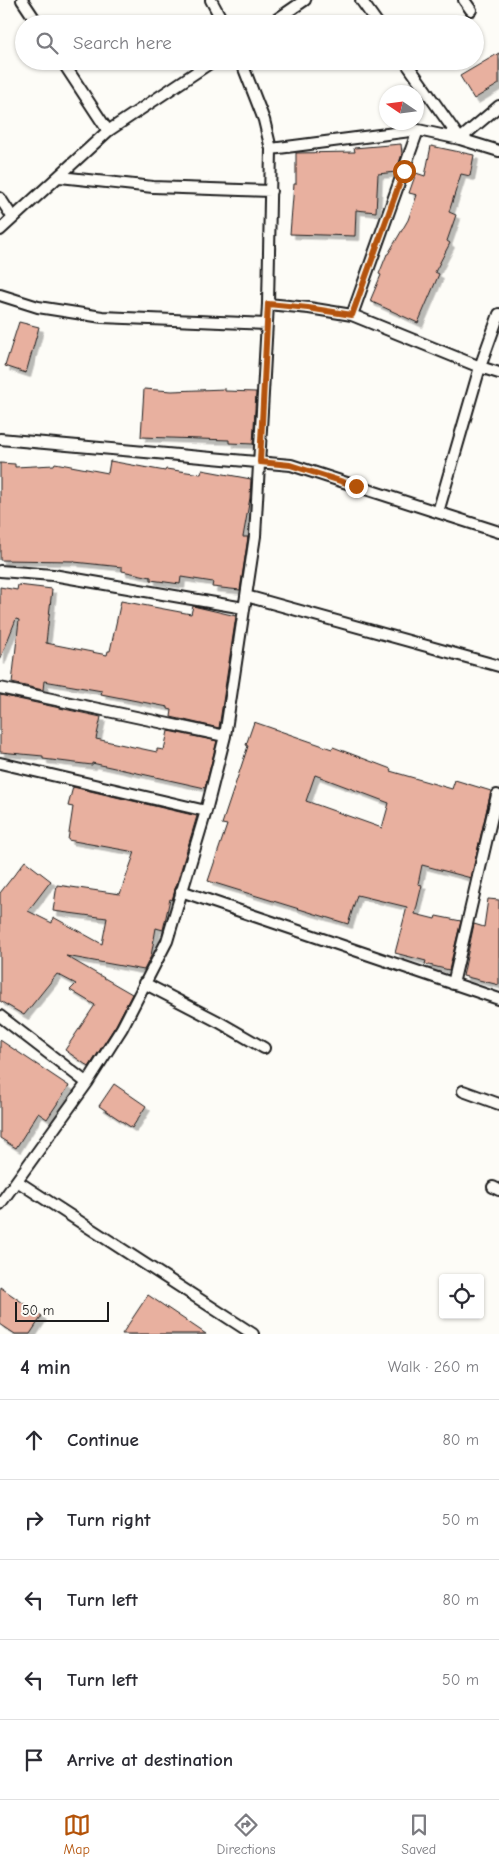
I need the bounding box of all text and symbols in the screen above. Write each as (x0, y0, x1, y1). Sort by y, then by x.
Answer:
search box (15, 15, 484, 70)
icon: search (33, 29, 61, 57)
text: Search here (73, 32, 172, 54)
north arrow (379, 85, 424, 130)
route start (393, 160, 416, 183)
route end (345, 475, 368, 498)
map controls (439, 1274, 484, 1319)
button: locate (439, 1274, 484, 1319)
scale bar (15, 1299, 109, 1322)
text: 50 m (22, 1302, 54, 1319)
text: 4 min (20, 1355, 71, 1379)
text: Walk · 260 m (388, 1358, 479, 1376)
icon: ahead (20, 1426, 48, 1454)
text: Continue (67, 1429, 139, 1451)
text: 80 m (442, 1431, 479, 1449)
icon: right (20, 1506, 48, 1534)
text: Turn right (67, 1509, 151, 1531)
text: 50 m (442, 1511, 479, 1529)
icon: left (20, 1586, 48, 1614)
text: Turn left (67, 1589, 138, 1611)
text: 80 m (442, 1591, 479, 1609)
icon: left (20, 1666, 48, 1694)
text: Turn left (67, 1669, 138, 1691)
text: 50 m (442, 1671, 479, 1689)
icon: arrive (20, 1746, 48, 1774)
text: Arrive at destination (67, 1749, 233, 1771)
tab: Map (63, 1811, 91, 1858)
tab: Directions (216, 1811, 276, 1858)
tab: Saved (401, 1811, 436, 1858)

